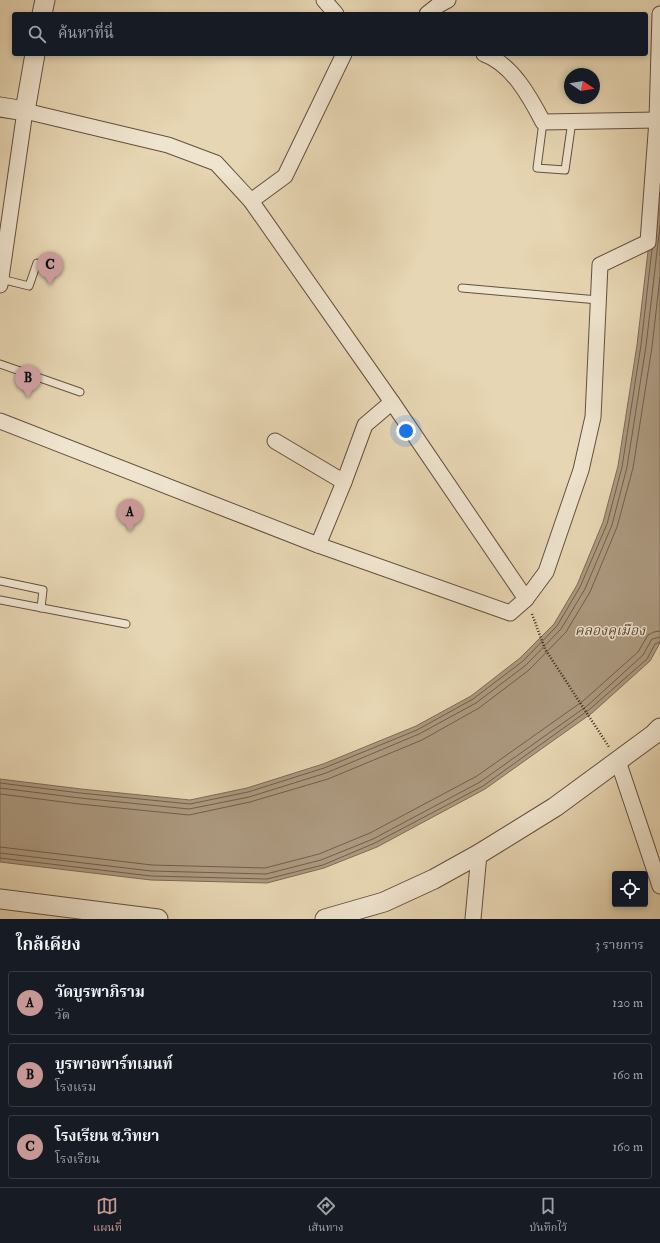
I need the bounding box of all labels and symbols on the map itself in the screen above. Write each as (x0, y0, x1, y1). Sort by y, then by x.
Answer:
north arrow (564, 68, 600, 104)
pin: C (37, 252, 63, 285)
pin: B (15, 365, 41, 398)
your location (396, 421, 416, 441)
pin: A (117, 499, 143, 532)
water label: คลองคูเมือง (575, 622, 646, 640)

